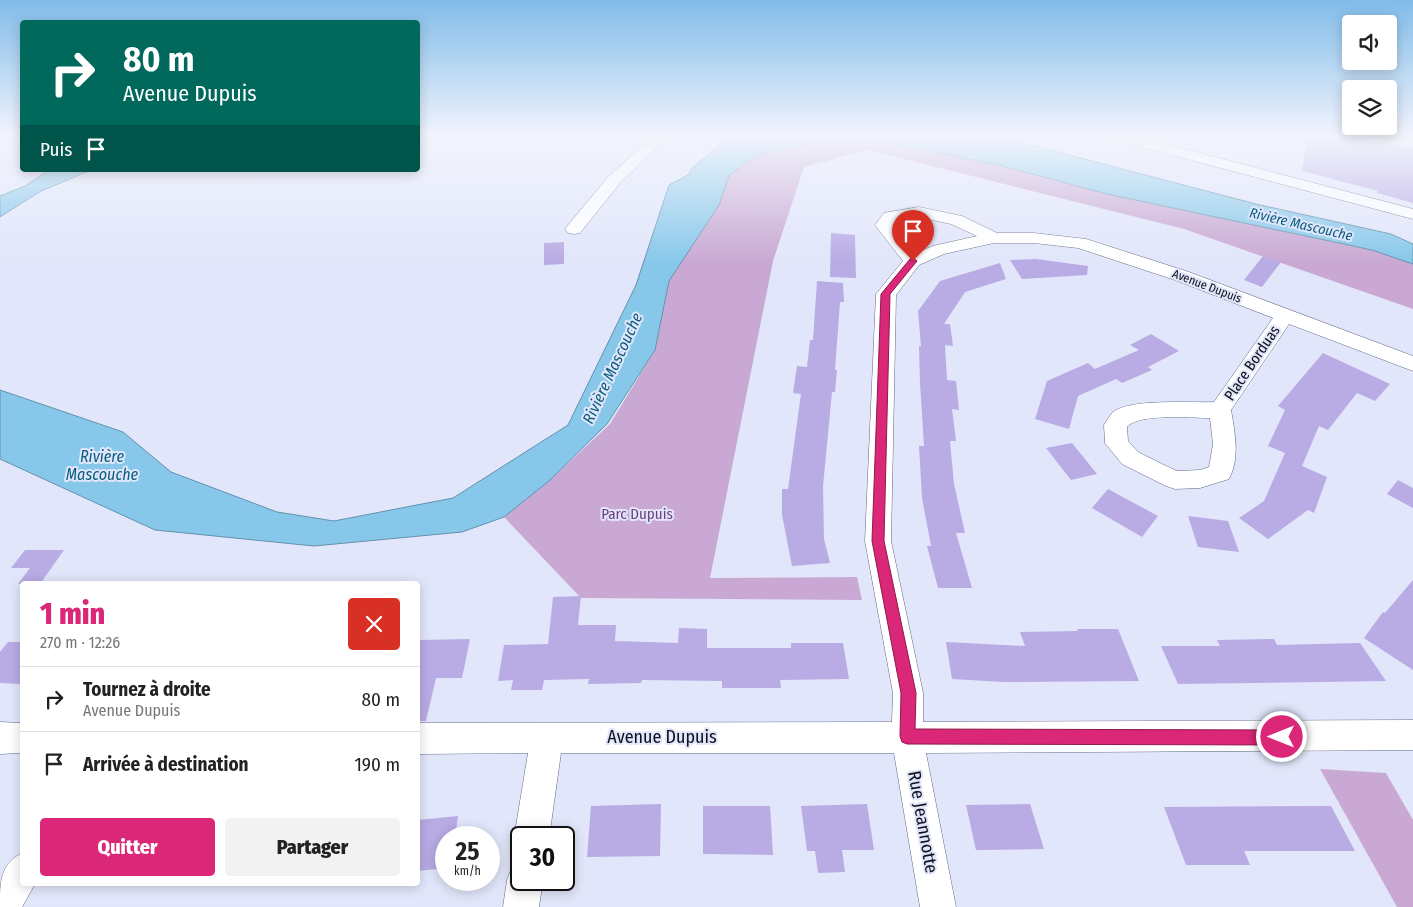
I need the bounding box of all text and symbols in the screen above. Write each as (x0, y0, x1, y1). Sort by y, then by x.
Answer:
map controls (1342, 15, 1397, 135)
button: sound (1342, 15, 1397, 70)
text: 80 m (123, 38, 195, 80)
icon: right (40, 40, 105, 105)
text: Avenue Dupuis (123, 80, 257, 107)
button: layers (1342, 80, 1397, 135)
icon: arrive (82, 135, 110, 163)
text: Puis (40, 138, 72, 161)
water label: Rivière Mascouche (1248, 204, 1354, 245)
pin (892, 210, 934, 261)
icon: arrive (899, 217, 927, 245)
street label: Avenue Dupuis (1170, 266, 1244, 306)
water label: Rivière Mascouche (578, 309, 647, 427)
street label: Place Borduas (1220, 322, 1284, 404)
water label: Rivière Mascouche (66, 447, 139, 484)
park label: Parc Dupuis (601, 505, 673, 523)
text: 1 min (40, 596, 105, 632)
button: close (348, 598, 400, 650)
text: 270 m · 12:26 (40, 633, 120, 652)
text: Tournez à droite (83, 678, 211, 701)
icon: right (40, 685, 68, 713)
text: 80 m (362, 688, 400, 711)
text: Avenue Dupuis (83, 701, 180, 720)
position arrow (1255, 710, 1307, 762)
street label: Avenue Dupuis (607, 726, 717, 748)
icon: arrive (40, 750, 68, 778)
text: Arrivée à destination (83, 753, 249, 776)
text: 190 m (354, 753, 400, 776)
street label: Rue Jeannotte (903, 769, 943, 875)
button: Quitter (40, 818, 215, 876)
button: Partager (225, 818, 400, 876)
speed limit sign: 30 (510, 826, 575, 891)
text: 25 (456, 837, 479, 867)
text: km/h (454, 864, 481, 878)

